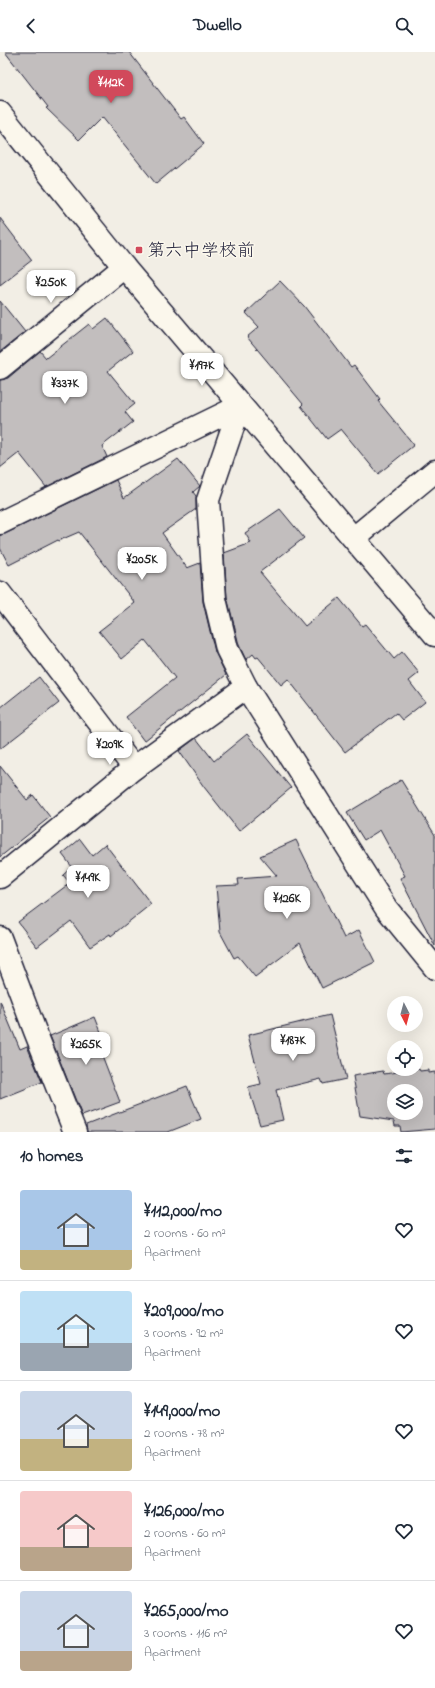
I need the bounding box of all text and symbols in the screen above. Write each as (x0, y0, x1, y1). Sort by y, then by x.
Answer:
text: Dwello (193, 13, 242, 39)
icon: back (20, 15, 42, 37)
icon: search (393, 15, 415, 37)
pin: ¥112K (83, 70, 139, 104)
text: ¥112K (98, 73, 124, 92)
place label: 第六中学校前 (147, 239, 255, 265)
marker: 第六中学校前 (134, 245, 144, 255)
pin: ¥250K (23, 270, 79, 304)
text: ¥250K (36, 273, 66, 292)
pin: ¥197K (174, 353, 230, 387)
text: ¥197K (190, 356, 214, 375)
pin: ¥337K (37, 371, 93, 405)
text: ¥337K (51, 374, 79, 393)
pin: ¥205K (114, 547, 170, 581)
text: ¥205K (127, 550, 157, 569)
pin: ¥209K (82, 732, 138, 766)
text: ¥209K (96, 735, 124, 754)
pin: ¥149K (60, 865, 116, 899)
text: ¥149K (76, 868, 100, 887)
pin: ¥126K (259, 886, 315, 920)
text: ¥126K (273, 889, 301, 908)
north arrow (387, 996, 423, 1032)
map controls (387, 996, 423, 1120)
pin: ¥187K (265, 1028, 321, 1062)
text: ¥187K (280, 1031, 306, 1050)
pin: ¥265K (58, 1032, 114, 1066)
text: ¥265K (71, 1035, 102, 1054)
button: locate (387, 1040, 423, 1076)
button: layers (387, 1084, 423, 1120)
text: 10 homes (20, 1144, 83, 1169)
icon: filters (393, 1145, 415, 1167)
text: ¥112,000/mo (144, 1199, 222, 1224)
icon: home (52, 1206, 100, 1254)
icon: heart (393, 1219, 415, 1241)
text: 2 rooms · 60 m² (144, 1224, 226, 1243)
text: Apartment (144, 1243, 201, 1262)
text: ¥209,000/mo (144, 1299, 224, 1324)
icon: home (52, 1307, 100, 1355)
icon: heart (393, 1320, 415, 1342)
text: 3 rooms · 92 m² (144, 1324, 224, 1343)
text: Apartment (144, 1343, 201, 1362)
text: ¥149,000/mo (144, 1399, 220, 1424)
icon: home (52, 1407, 100, 1455)
icon: heart (393, 1420, 415, 1442)
text: 2 rooms · 78 m² (144, 1424, 225, 1443)
text: Apartment (144, 1443, 201, 1462)
text: ¥126,000/mo (144, 1499, 224, 1524)
icon: home (52, 1507, 100, 1555)
icon: heart (393, 1520, 415, 1542)
text: 2 rooms · 60 m² (144, 1524, 226, 1543)
text: Apartment (144, 1543, 201, 1562)
text: ¥265,000/mo (144, 1599, 229, 1624)
icon: home (52, 1607, 100, 1655)
icon: heart (393, 1620, 415, 1642)
text: 3 rooms · 116 m² (144, 1624, 227, 1643)
text: Apartment (144, 1643, 201, 1662)

